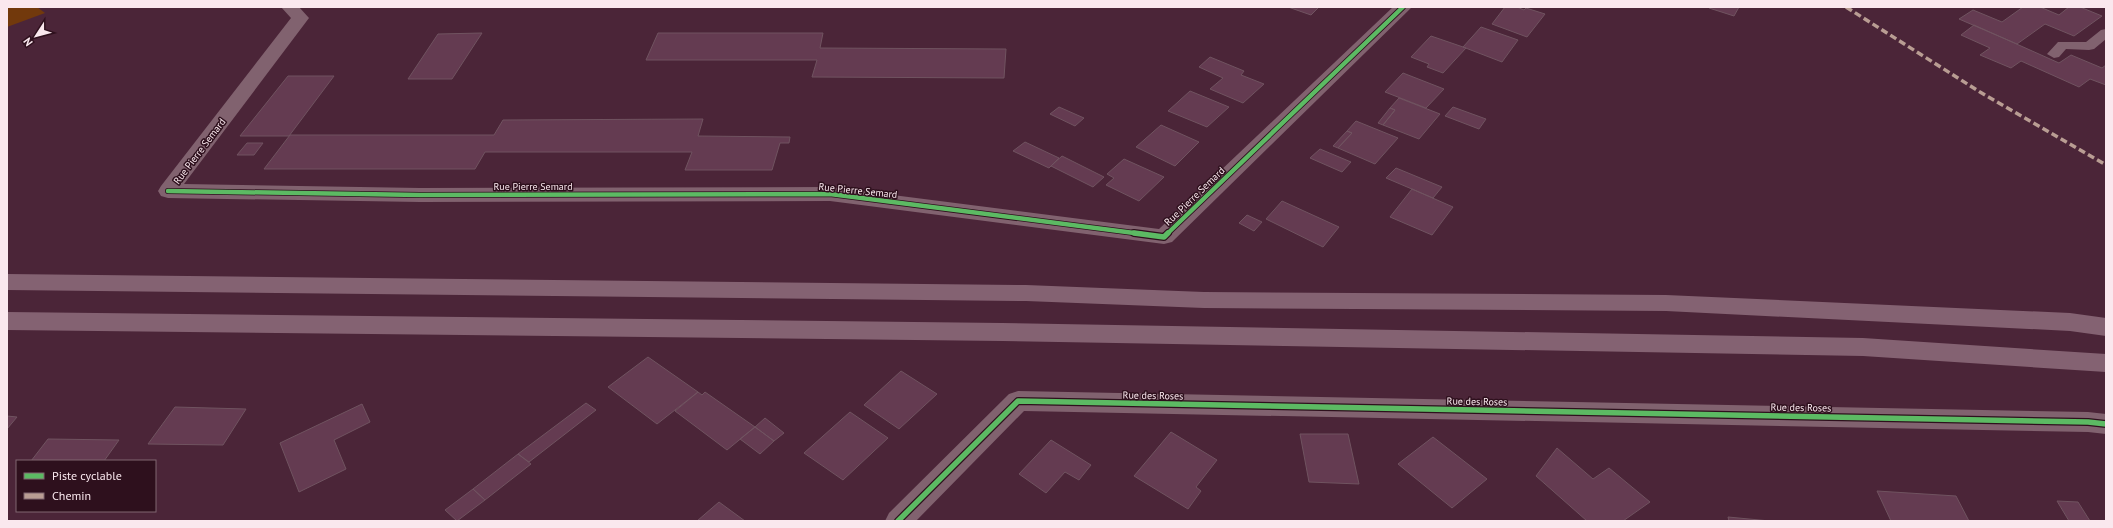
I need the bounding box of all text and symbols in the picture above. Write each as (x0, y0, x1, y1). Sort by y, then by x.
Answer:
north arrow (16, 16, 56, 56)
text: N (20, 35, 36, 49)
street label: Rue Pierre Semard (170, 116, 228, 187)
street label: Rue Pierre Semard (1161, 164, 1227, 229)
street label: Rue Pierre Semard (493, 180, 573, 193)
street label: Rue Pierre Semard (818, 180, 898, 201)
street label: Rue des Roses (1123, 388, 1183, 403)
street label: Rue des Roses (1447, 394, 1507, 409)
street label: Rue des Roses (1771, 400, 1831, 415)
legend (16, 460, 156, 512)
text: Piste cyclable (52, 468, 122, 483)
text: Chemin (52, 488, 91, 503)

